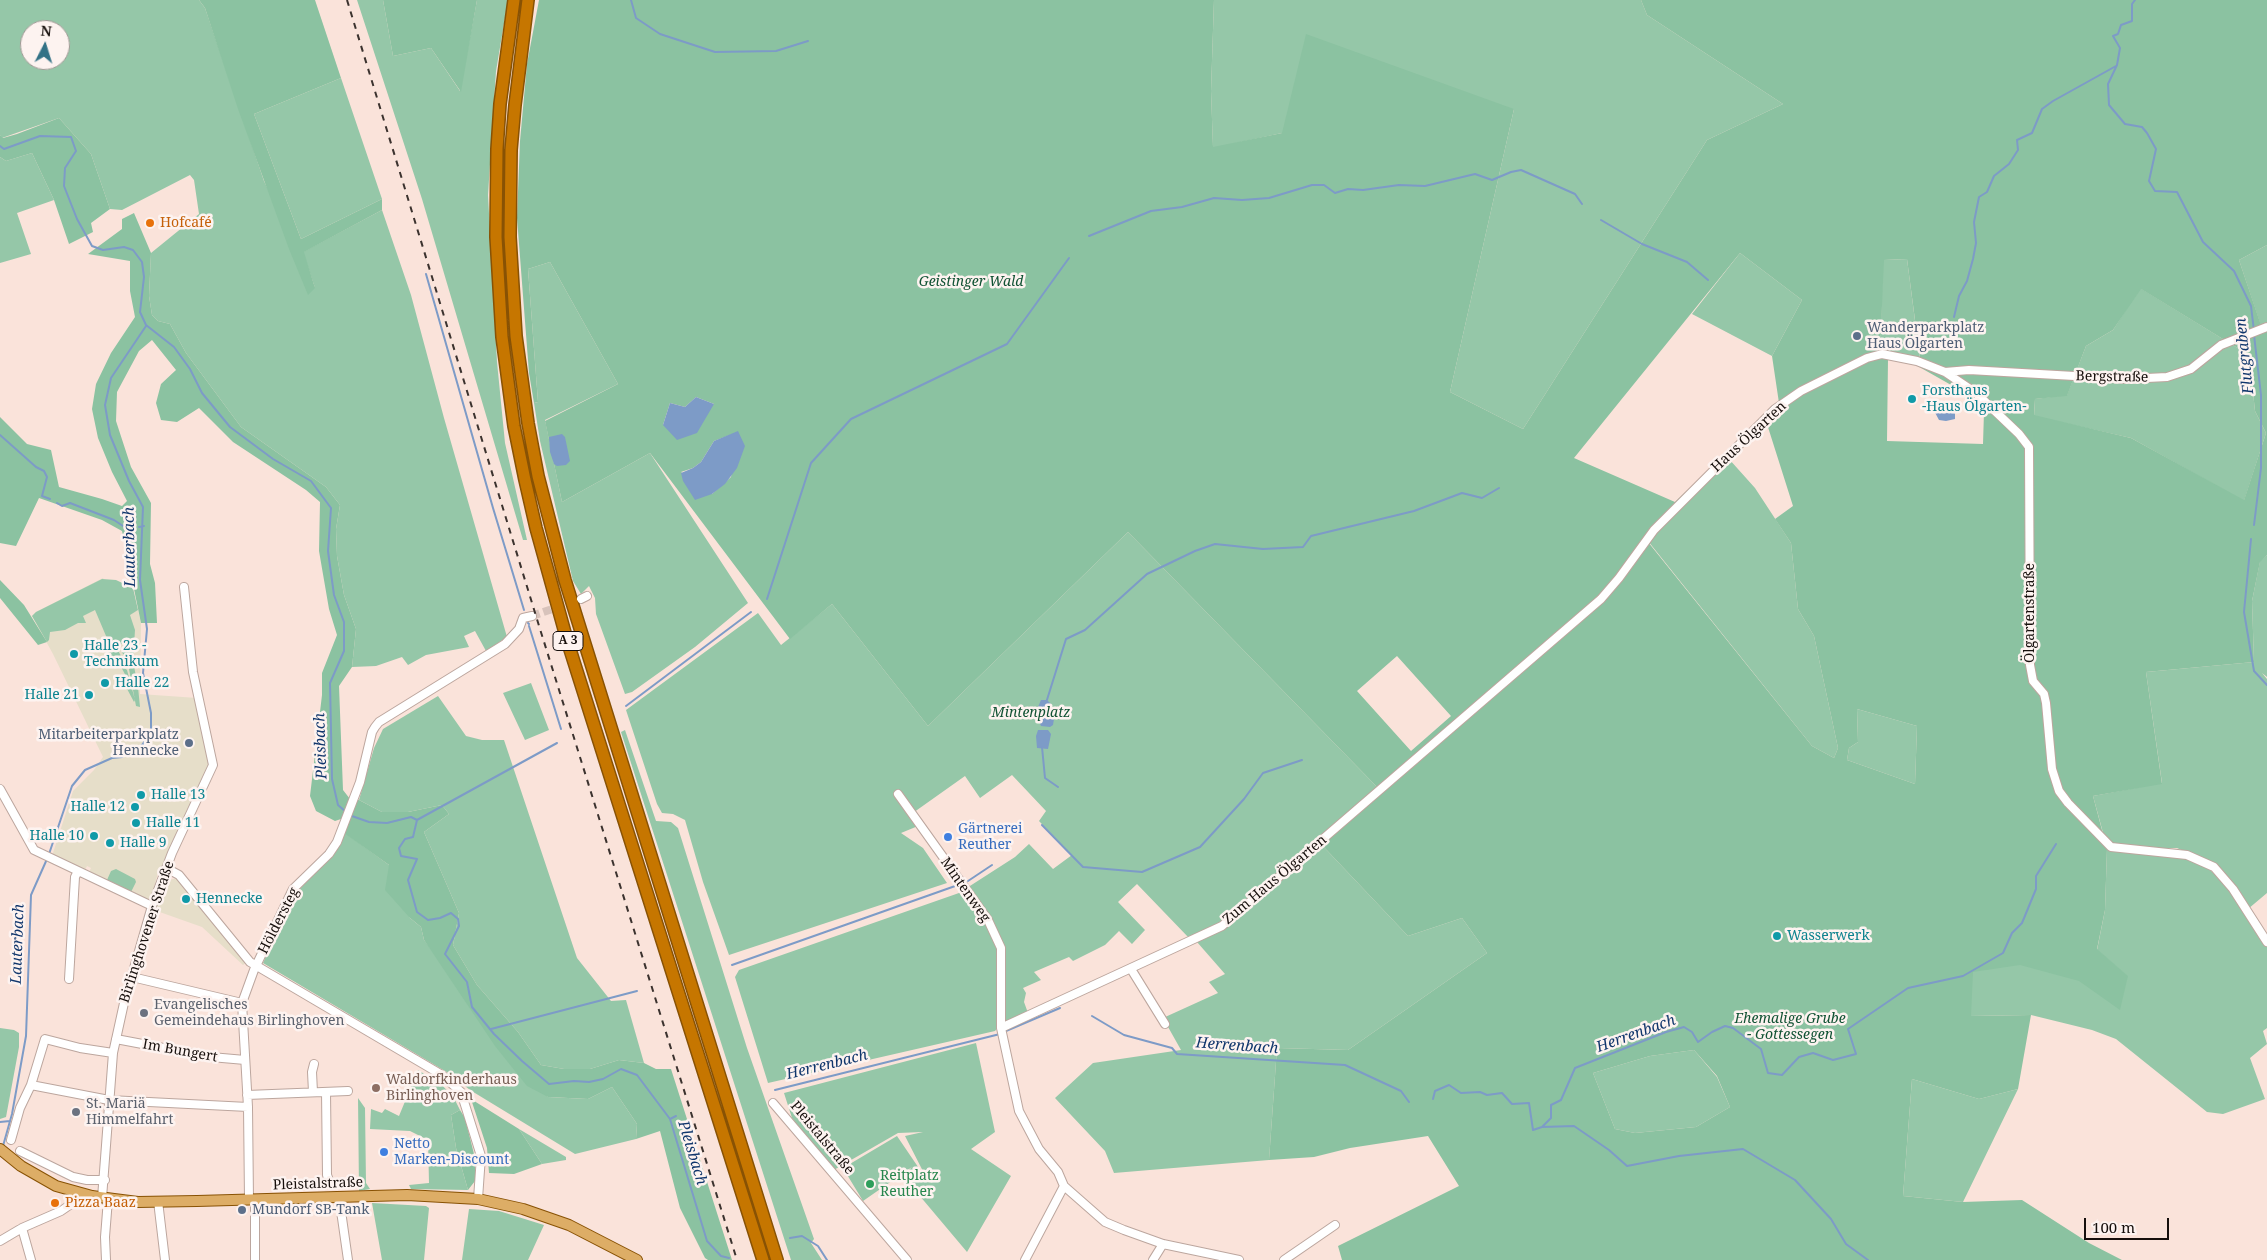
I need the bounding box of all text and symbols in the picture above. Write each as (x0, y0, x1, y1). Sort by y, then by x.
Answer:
north arrow (20, 20, 70, 70)
text: N (40, 21, 53, 40)
place label: Hofcafé (160, 215, 212, 231)
marker: Hofcafé (144, 217, 156, 229)
park label: Geistinger Wald (919, 274, 1023, 290)
water label: Flutgraben (2232, 317, 2258, 395)
place label: Wanderparkplatz Haus Ölgarten (1867, 320, 1984, 352)
marker: Wanderparkplatz Haus Ölgarten (1851, 330, 1863, 342)
street label: Bergstraße (2075, 368, 2149, 386)
place label: Forsthaus -Haus Ölgarten- (1922, 383, 2027, 416)
marker: Forsthaus -Haus Ölgarten- (1906, 393, 1918, 405)
street label: Haus Ölgarten (1708, 398, 1790, 476)
water label: Lauterbach (120, 507, 140, 587)
street label: Ölgartenstraße (2022, 563, 2038, 663)
road number: A 3 (553, 631, 583, 650)
place label: Halle 23 - Technikum (84, 638, 159, 670)
marker: Halle 23 - Technikum (68, 648, 80, 660)
place label: Halle 22 (115, 675, 169, 691)
marker: Halle 22 (99, 677, 111, 689)
place label: Halle 21 (25, 687, 79, 703)
marker: Halle 21 (83, 689, 95, 701)
park label: Mintenplatz (992, 705, 1070, 721)
water label: Pleisbach (311, 713, 331, 779)
place label: Mitarbeiterparkplatz Hennecke (38, 727, 179, 760)
marker: Mitarbeiterparkplatz Hennecke (183, 737, 195, 749)
place label: Halle 13 (151, 787, 205, 803)
marker: Halle 13 (135, 789, 147, 801)
place label: Halle 12 (71, 799, 125, 815)
marker: Halle 12 (129, 801, 141, 813)
place label: Halle 11 (146, 815, 200, 831)
marker: Halle 11 (130, 817, 142, 829)
place label: Gärtnerei Reuther (958, 821, 1022, 854)
place label: Halle 10 (30, 828, 84, 844)
marker: Halle 10 (88, 830, 100, 842)
marker: Gärtnerei Reuther (942, 831, 954, 843)
street label: Zum Haus Ölgarten (1220, 832, 1330, 928)
place label: Halle 9 (120, 835, 167, 851)
marker: Halle 9 (104, 837, 116, 849)
street label: Mintenweg (937, 854, 993, 926)
street label: Birlinghovener Straße (116, 859, 178, 1005)
street label: Höldersteg (255, 885, 303, 957)
place label: Hennecke (196, 891, 262, 907)
marker: Hennecke (180, 893, 192, 905)
water label: Lauterbach (8, 904, 28, 984)
place label: Wasserwerk (1787, 928, 1870, 944)
marker: Wasserwerk (1771, 930, 1783, 942)
place label: Evangelisches Gemeindehaus Birlinghoven (154, 997, 345, 1030)
marker: Evangelisches Gemeindehaus Birlinghoven (138, 1007, 150, 1019)
water label: Herrenbach (1594, 1011, 1678, 1057)
park label: Ehemalige Grube - Gottessegen (1734, 1011, 1846, 1044)
water label: Herrenbach (1195, 1034, 1279, 1058)
street label: Im Bungert (141, 1036, 219, 1066)
water label: Herrenbach (785, 1046, 869, 1084)
place label: Waldorfkinderhaus Birlinghoven (386, 1072, 517, 1104)
marker: Waldorfkinderhaus Birlinghoven (370, 1082, 382, 1094)
place label: St. Mariä Himmelfahrt (86, 1096, 173, 1128)
street label: Pleistalstraße (787, 1098, 857, 1178)
marker: St. Mariä Himmelfahrt (70, 1106, 82, 1118)
water label: Pleisbach (674, 1119, 710, 1187)
place label: Netto Marken-Discount (394, 1136, 509, 1168)
marker: Netto Marken-Discount (378, 1146, 390, 1158)
place label: Reitplatz Reuther (880, 1168, 939, 1200)
street label: Pleistalstraße (273, 1174, 363, 1194)
marker: Reitplatz Reuther (864, 1178, 876, 1190)
place label: Pizza Baaz (65, 1195, 136, 1211)
marker: Pizza Baaz (49, 1197, 61, 1209)
place label: Mundorf SB-Tank (252, 1202, 370, 1218)
marker: Mundorf SB-Tank (236, 1204, 248, 1216)
scale bar (2087, 1208, 2172, 1240)
text: 100 m (2092, 1217, 2135, 1237)

